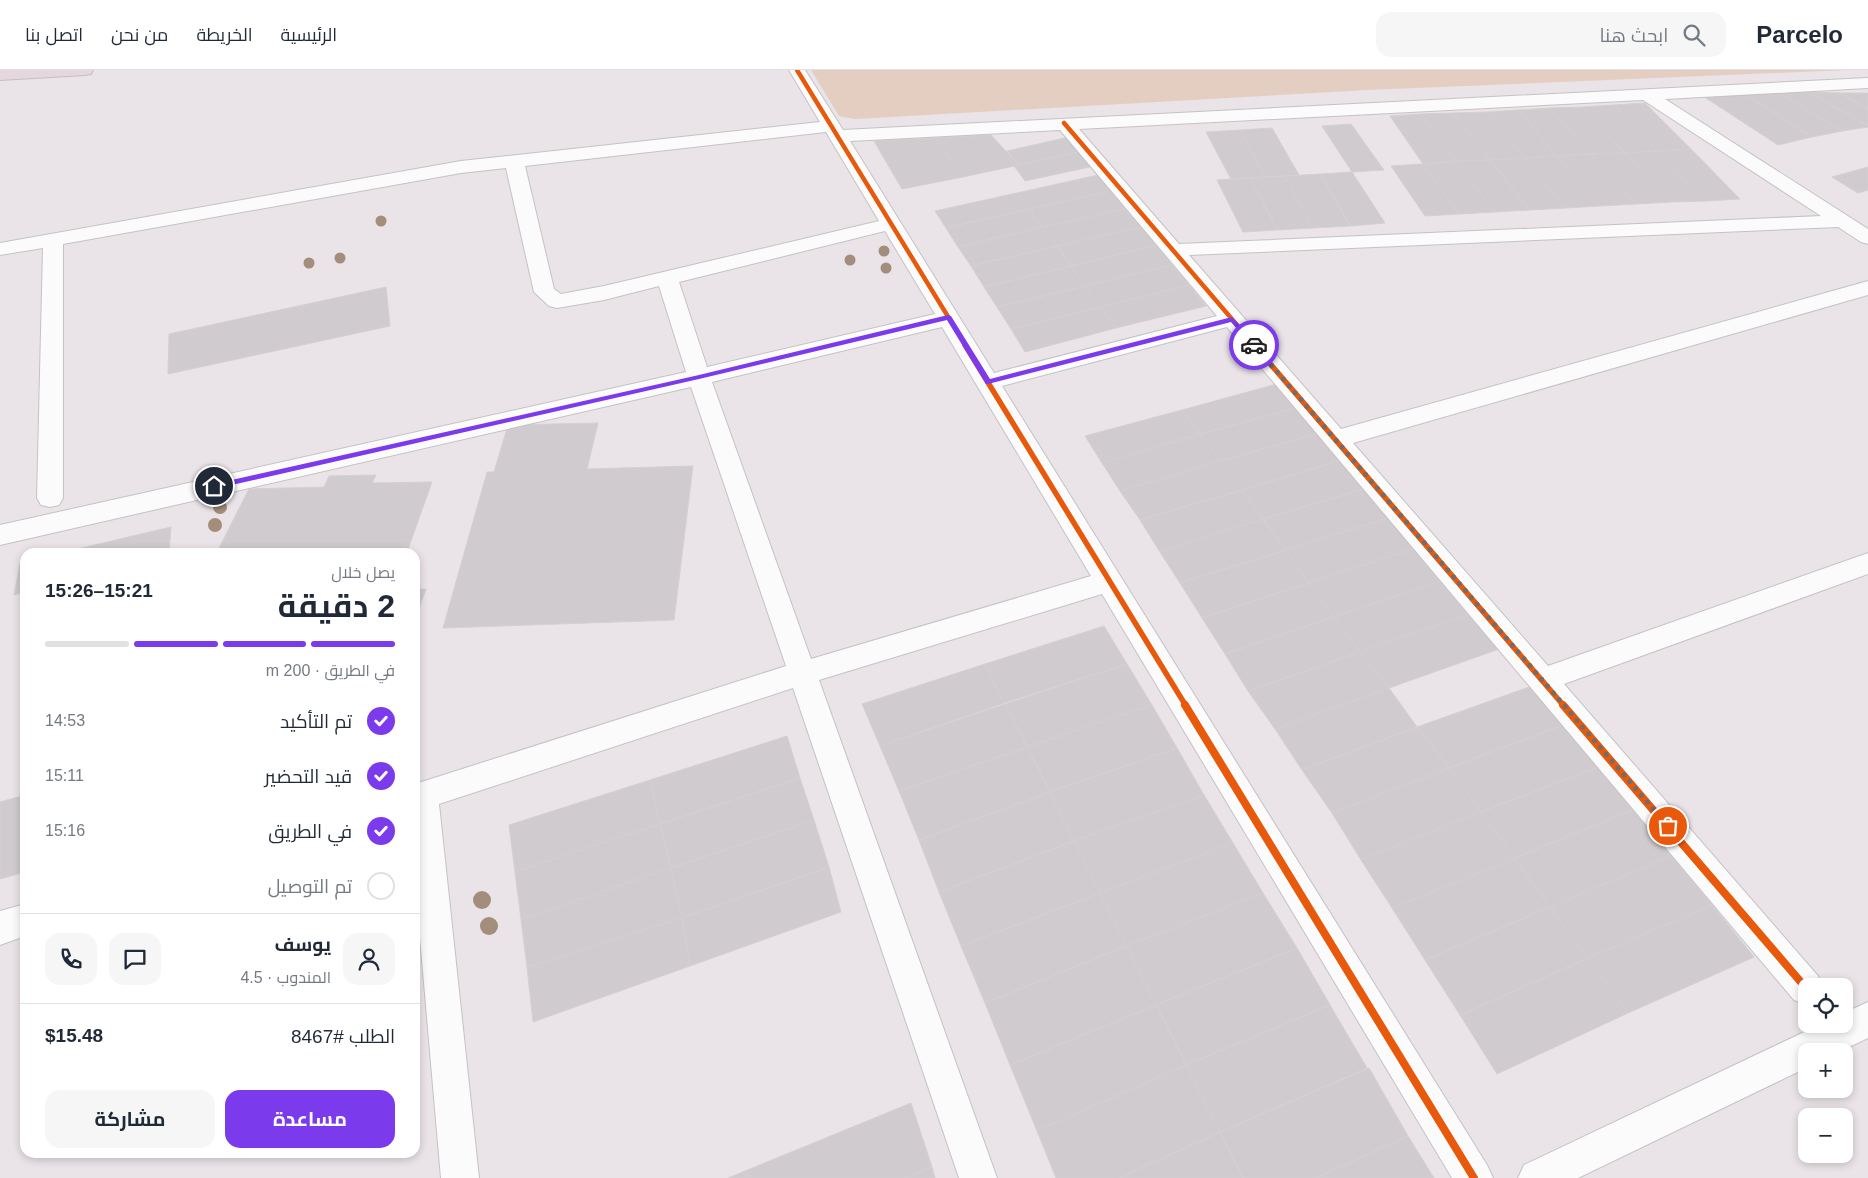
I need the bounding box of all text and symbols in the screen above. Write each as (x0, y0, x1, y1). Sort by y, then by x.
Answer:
search box (1376, 12, 1726, 57)
icon: search (1680, 21, 1708, 49)
text: Parcelo (1756, 21, 1843, 48)
text: اتصل بنا (25, 25, 83, 45)
text: من نحن (111, 25, 168, 45)
text: الخريطة (196, 25, 253, 45)
text: الرئيسية (281, 25, 337, 45)
text: ابحث هنا (1600, 25, 1668, 46)
courier (1229, 320, 1279, 370)
icon: car (1240, 331, 1268, 359)
pin (193, 465, 235, 507)
icon: home (200, 472, 228, 500)
text: يصل خلال (331, 564, 395, 581)
text: 15:21–15:26 (45, 580, 153, 601)
text: 2 دقيقة (278, 588, 395, 624)
text: في الطريق · 200 m (266, 662, 395, 679)
icon: check (367, 707, 395, 735)
text: تم التأكيد (280, 711, 352, 732)
text: 14:53 (45, 712, 85, 729)
icon: check (367, 762, 395, 790)
text: قيد التحضير (265, 766, 352, 787)
text: 15:11 (45, 767, 84, 784)
pin (1647, 805, 1689, 847)
icon: bag (1654, 812, 1682, 840)
icon: check (367, 817, 395, 845)
text: في الطريق (268, 821, 352, 842)
text: 15:16 (45, 822, 85, 839)
text: تم التوصيل (268, 876, 352, 897)
button: phone (45, 933, 97, 985)
button: chat (109, 933, 161, 985)
button: person (343, 933, 395, 985)
text: يوسف (275, 934, 331, 955)
text: المندوب · 4.5 (240, 969, 331, 986)
map controls (1798, 978, 1853, 1163)
button: locate (1798, 978, 1853, 1033)
text: $15.48 (45, 1025, 103, 1046)
text: الطلب #8467 (291, 1026, 395, 1047)
button: + (1798, 1043, 1853, 1098)
button: مشاركة (45, 1090, 215, 1148)
button: مساعدة (225, 1090, 395, 1148)
button: − (1798, 1108, 1853, 1163)

